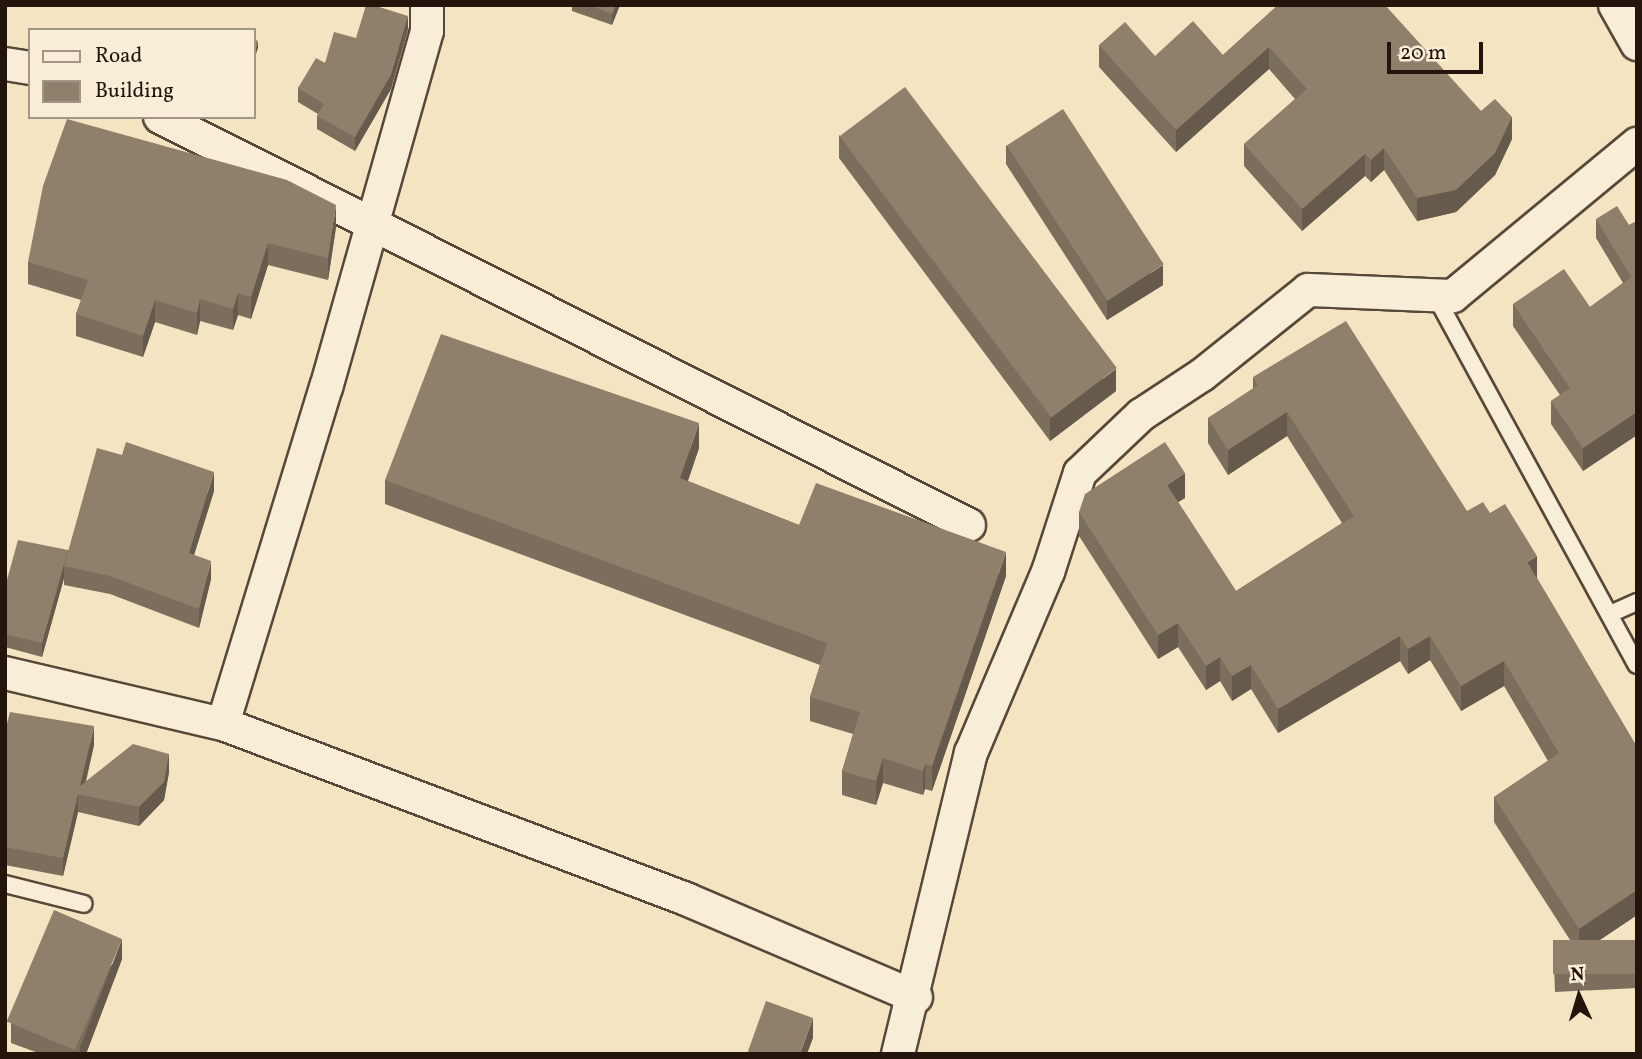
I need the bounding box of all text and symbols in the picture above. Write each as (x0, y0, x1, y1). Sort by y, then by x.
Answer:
legend (28, 28, 256, 119)
scale bar (1390, 28, 1486, 72)
text: 20 m (1400, 39, 1446, 68)
text: Road (95, 42, 142, 71)
text: Building (95, 77, 174, 106)
north arrow (1544, 961, 1614, 1031)
text: N (1570, 962, 1585, 989)

